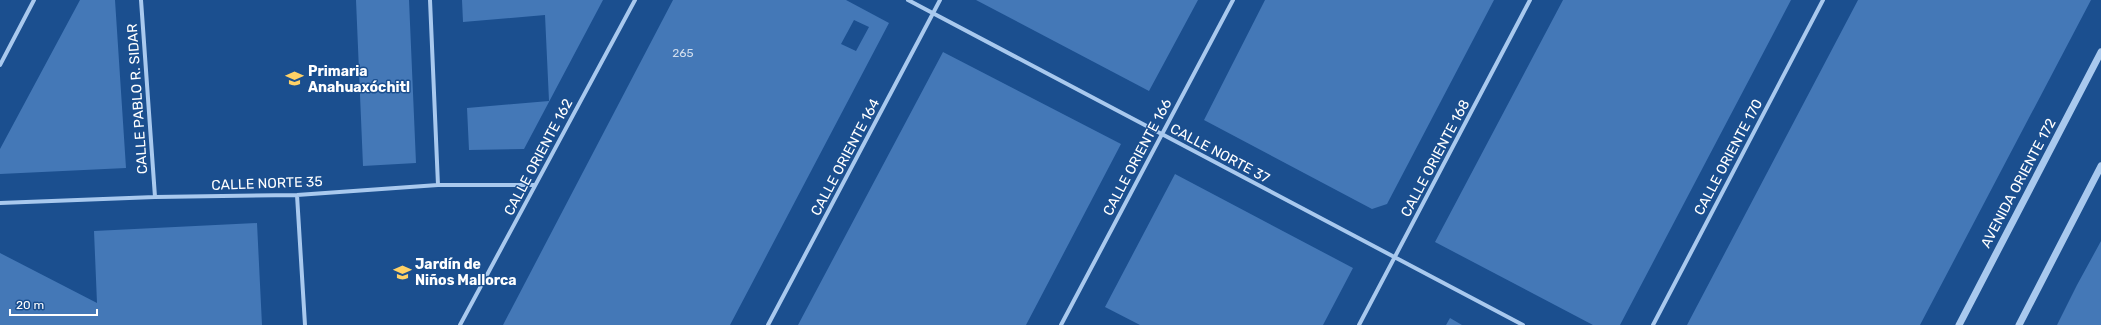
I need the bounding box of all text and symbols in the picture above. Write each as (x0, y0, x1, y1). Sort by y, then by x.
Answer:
street label: CALLE PABLO R. SIDAR (124, 23, 151, 175)
house number: 265 (672, 46, 694, 60)
place label: Primaria Anahuaxóchitl (308, 63, 410, 96)
school or university icon: Primaria Anahuaxóchitl (285, 69, 305, 89)
street label: CALLE ORIENTE 162 (501, 96, 576, 218)
street label: CALLE ORIENTE 164 (807, 96, 884, 219)
street label: CALLE ORIENTE 166 (1099, 96, 1175, 219)
street label: CALLE ORIENTE 170 (1691, 96, 1766, 218)
street label: CALLE ORIENTE 168 (1397, 97, 1474, 220)
street label: AVENIDA ORIENTE 172 (1977, 116, 2060, 251)
street label: CALLE NORTE 37 (1167, 120, 1272, 187)
street label: CALLE NORTE 35 (211, 173, 323, 194)
place label: Jardín de Niños Mallorca (415, 256, 517, 289)
school or university icon: Jardín de Niños Mallorca (392, 262, 412, 282)
scale bar (10, 291, 97, 317)
text: 20 m (16, 298, 44, 312)

